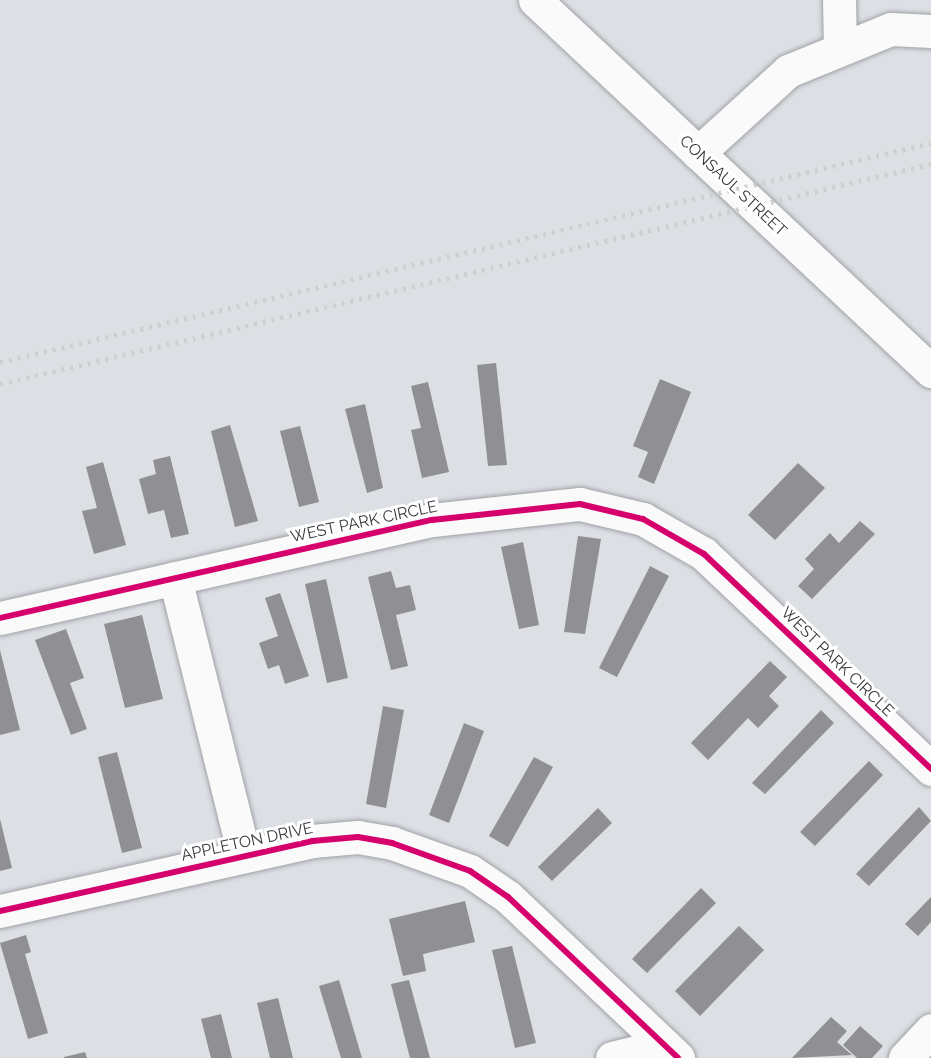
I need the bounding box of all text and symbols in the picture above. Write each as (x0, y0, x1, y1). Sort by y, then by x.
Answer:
street label: CONSAUL STREET (675, 131, 791, 241)
street label: WEST PARK CIRCLE (289, 497, 439, 547)
street label: WEST PARK CIRCLE (776, 603, 898, 721)
street label: APPLETON DRIVE (179, 819, 315, 865)

